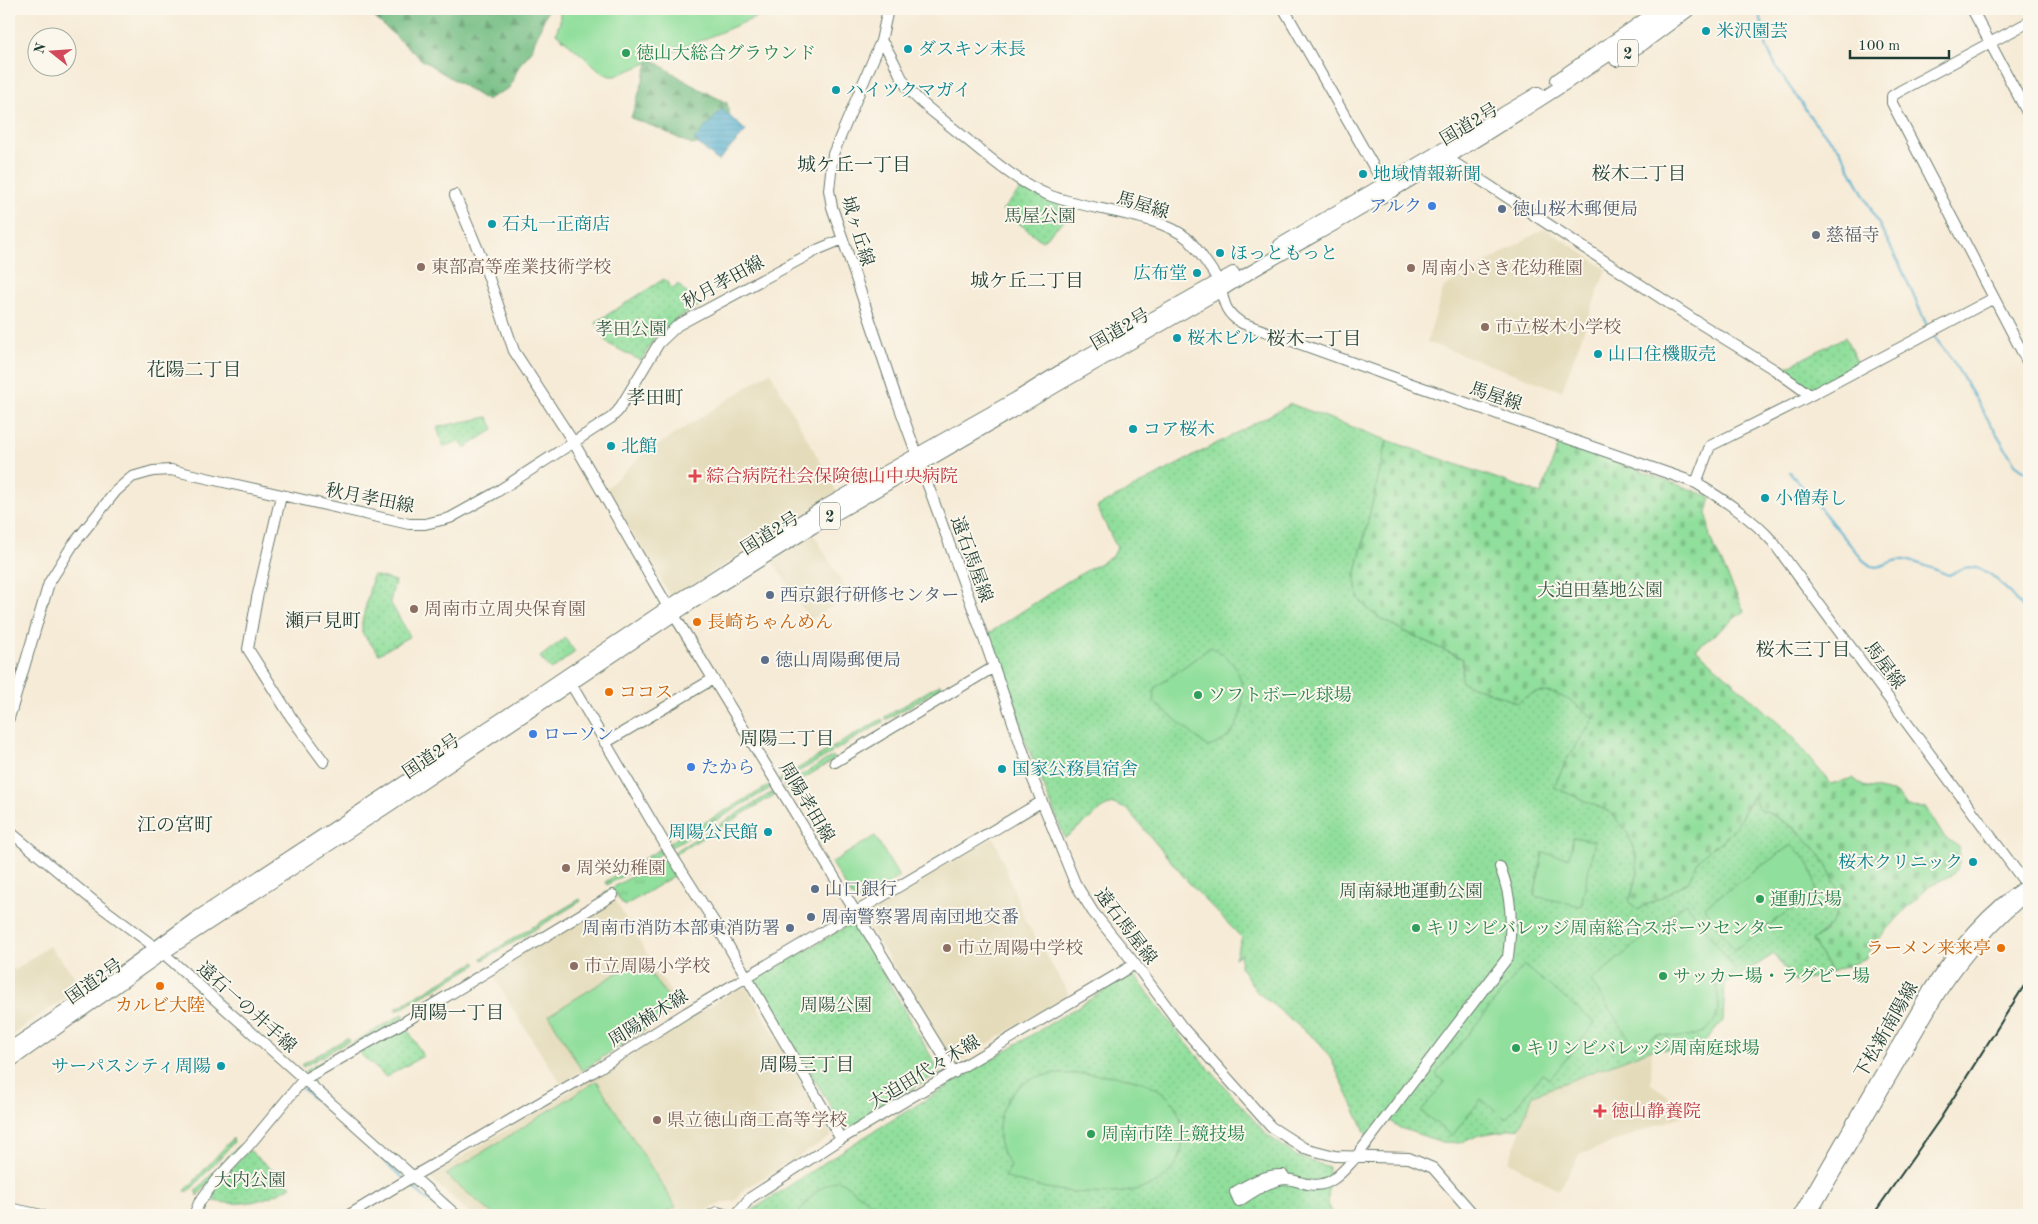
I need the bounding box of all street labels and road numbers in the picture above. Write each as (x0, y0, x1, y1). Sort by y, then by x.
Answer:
road number: 2 (1618, 40, 1638, 66)
street label: 国道2号 (1436, 99, 1502, 149)
street label: 馬屋線 (1114, 188, 1172, 222)
street label: 城ヶ丘線 (838, 194, 878, 268)
street label: 秋月孝田線 (679, 251, 767, 313)
street label: 国道2号 (1087, 304, 1153, 354)
street label: 馬屋線 (1467, 378, 1525, 414)
street label: 秋月孝田線 (324, 480, 416, 516)
road number: 2 (820, 502, 840, 530)
street label: 国道2号 (737, 507, 803, 559)
street label: 遠石馬屋線 (947, 513, 997, 605)
street label: 馬屋線 (1861, 637, 1909, 693)
street label: 国道2号 (399, 730, 463, 782)
street label: 周陽孝田線 (775, 758, 839, 846)
street label: 遠石馬屋線 (1091, 884, 1161, 968)
street label: 国道2号 (62, 954, 126, 1008)
street label: 遠石一の井手線 (193, 957, 301, 1057)
street label: 下松新南陽線 (1850, 978, 1922, 1082)
street label: 周陽楠木線 (605, 986, 691, 1050)
street label: 大迫田代々木線 (865, 1031, 983, 1113)

